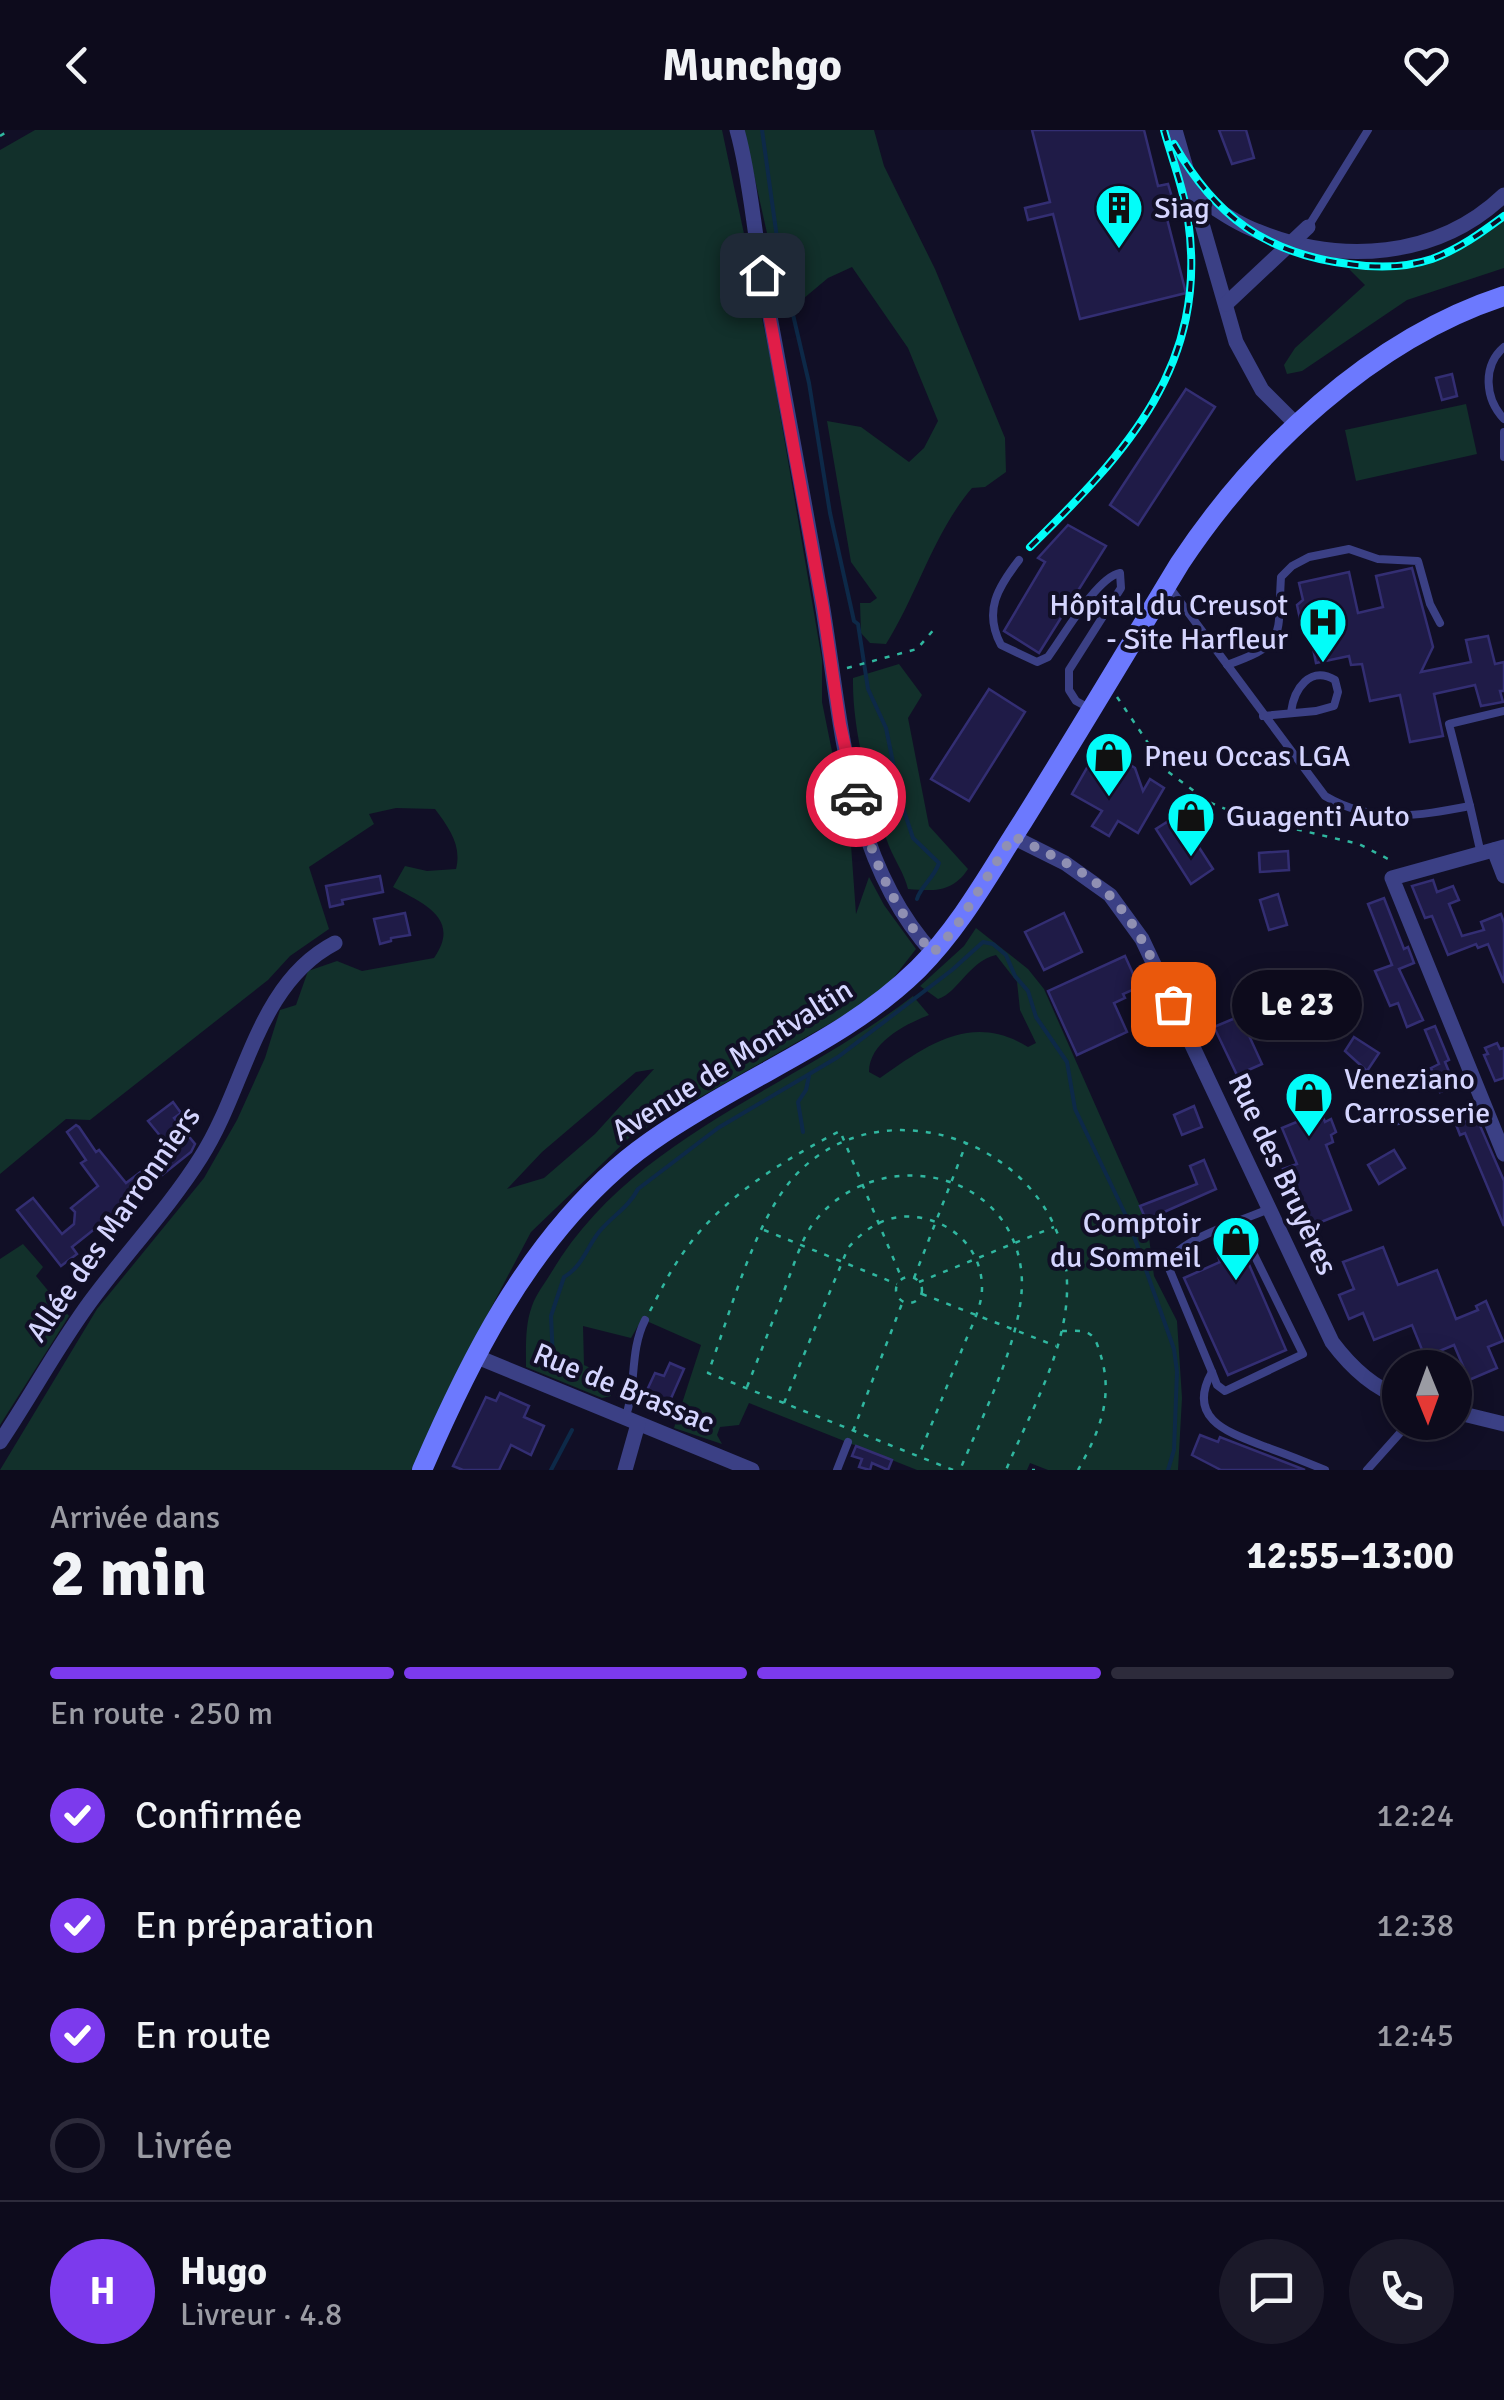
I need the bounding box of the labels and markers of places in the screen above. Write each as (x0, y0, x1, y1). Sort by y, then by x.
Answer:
building icon: Siag (1093, 182, 1145, 250)
place label: Siag (1154, 190, 1210, 227)
pin (720, 233, 805, 318)
place label: Hôpital du Creusot - Site Harfleur (1049, 587, 1288, 658)
hospital icon: Hôpital du Creusot - Site Harfleur (1297, 596, 1349, 664)
shop icon: Pneu Occas LGA (1083, 730, 1135, 798)
place label: Pneu Occas LGA (1144, 738, 1350, 775)
shop icon: Guagenti Auto (1165, 790, 1217, 858)
place label: Guagenti Auto (1226, 798, 1410, 835)
pin (1131, 962, 1216, 1047)
callout: Le 23 (1233, 969, 1363, 1039)
place label: Veneziano Carrosserie (1344, 1061, 1490, 1132)
shop icon: Veneziano Carrosserie (1283, 1070, 1335, 1138)
place label: Comptoir du Sommeil (1050, 1205, 1201, 1276)
shop icon: Comptoir du Sommeil (1210, 1214, 1262, 1282)

